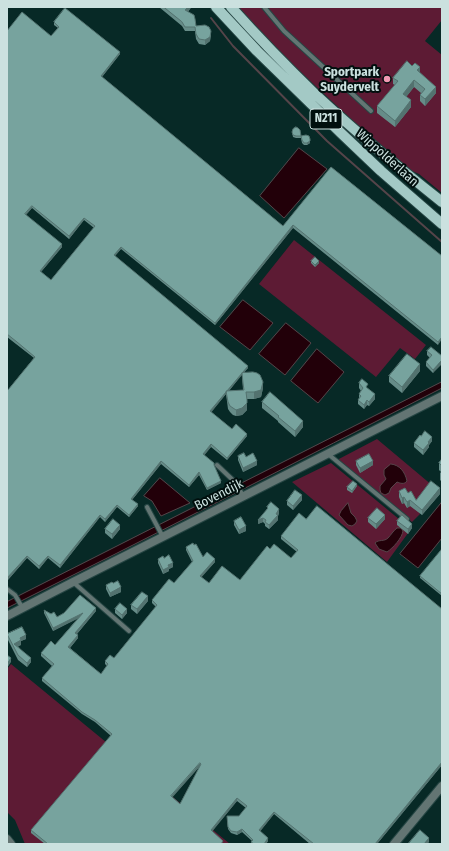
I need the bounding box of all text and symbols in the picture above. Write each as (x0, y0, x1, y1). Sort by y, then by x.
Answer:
place label: Sportpark Suydervelt (320, 64, 379, 95)
marker: Sportpark Suydervelt (382, 74, 392, 84)
road number: N211 (310, 109, 342, 129)
street label: Wippolderlaan (353, 126, 421, 190)
street label: Bovendijk (192, 476, 246, 514)

